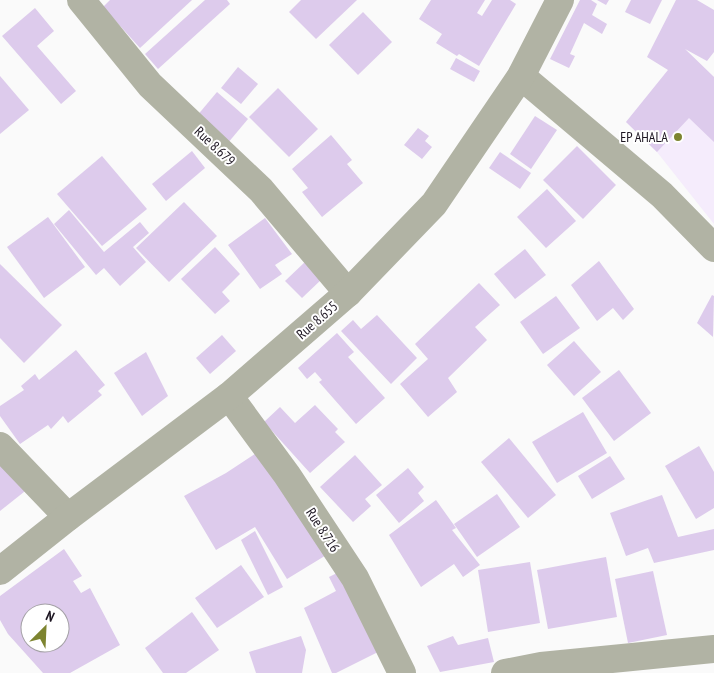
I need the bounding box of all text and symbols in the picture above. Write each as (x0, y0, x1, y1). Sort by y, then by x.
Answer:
street label: Rue 8.679 (191, 123, 239, 169)
place label: EP AHALA (620, 128, 668, 146)
marker: EP AHALA (672, 131, 684, 143)
street label: Rue 8.655 (293, 297, 341, 343)
street label: Rue 8.716 (302, 504, 344, 556)
north arrow (20, 603, 70, 653)
text: N (43, 606, 57, 626)

